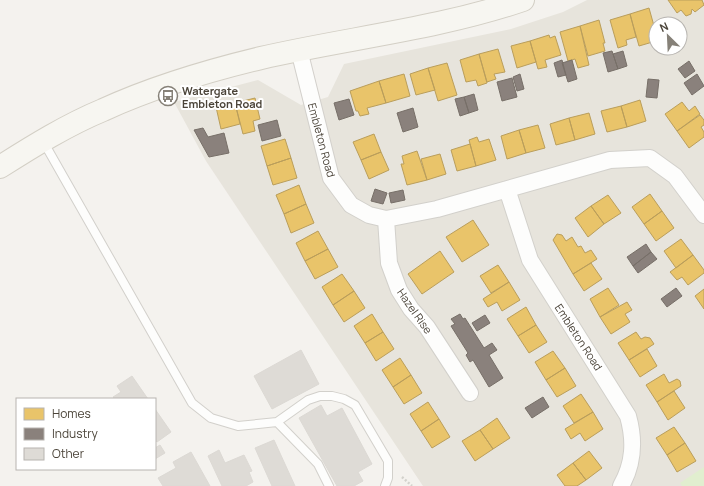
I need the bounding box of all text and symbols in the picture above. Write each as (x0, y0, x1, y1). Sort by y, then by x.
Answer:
north arrow (648, 16, 688, 56)
text: N (657, 18, 670, 35)
place label: Watergate Embleton Road (182, 83, 263, 111)
bus stop icon: Watergate Embleton Road (157, 85, 179, 107)
street label: Embleton Road (305, 101, 339, 179)
street label: Hazel Rise (394, 285, 436, 337)
street label: Embleton Road (552, 301, 606, 373)
legend (16, 398, 156, 470)
text: Homes (52, 405, 91, 422)
text: Industry (52, 425, 98, 442)
text: Other (52, 445, 85, 462)

